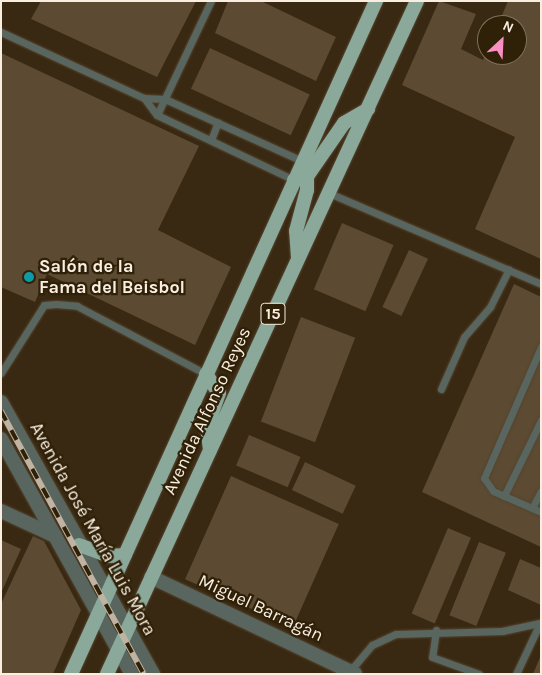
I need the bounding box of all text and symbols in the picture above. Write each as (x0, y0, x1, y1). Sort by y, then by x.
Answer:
north arrow (477, 15, 527, 65)
text: N (500, 17, 516, 37)
place label: Salón de la Fama del Beisbol (39, 256, 185, 298)
marker: Salón de la Fama del Beisbol (23, 271, 35, 283)
road number: 15 (259, 300, 287, 328)
street label: Avenida Alfonso Reyes (159, 324, 255, 498)
street label: Avenida José María Luis Mora (25, 419, 161, 639)
street label: Miguel Barragán (195, 570, 327, 646)

